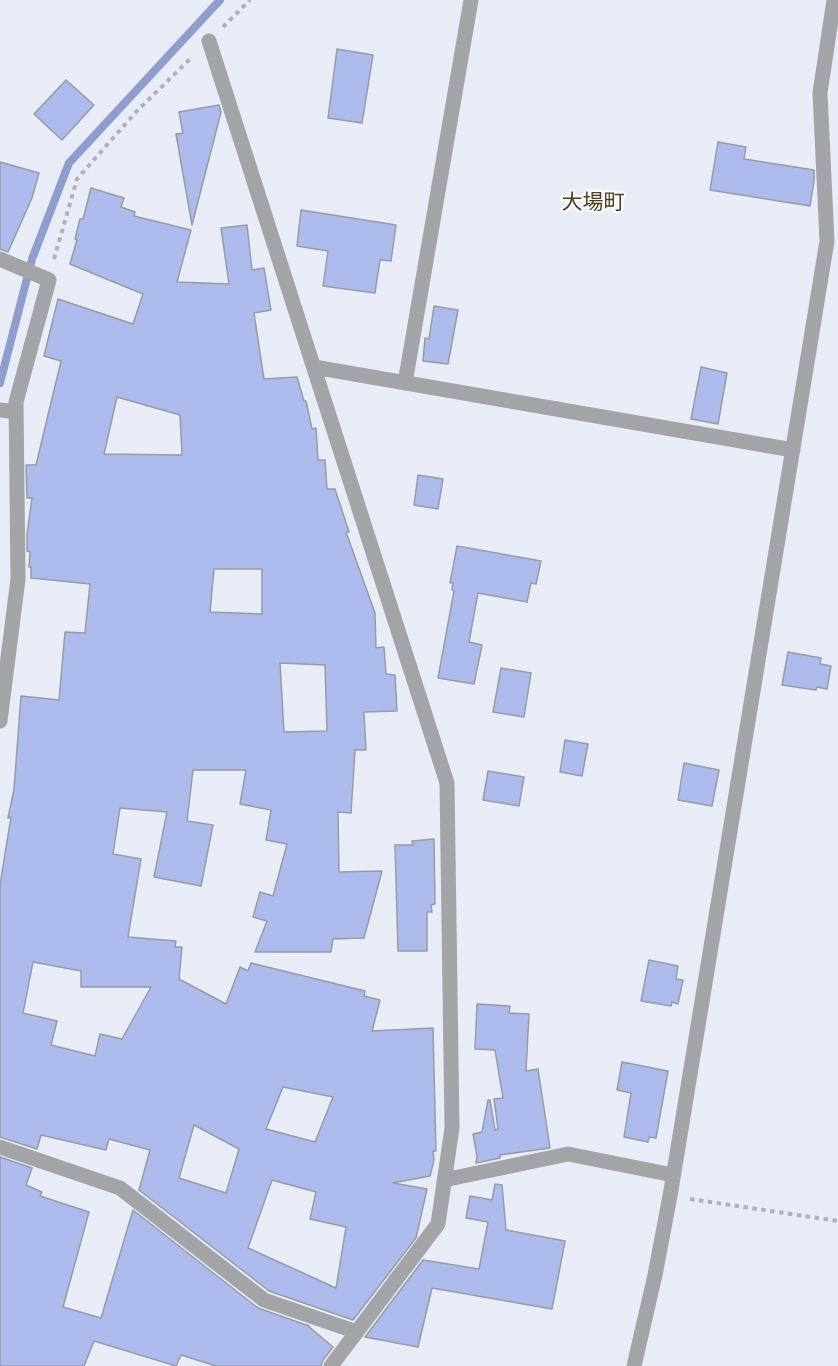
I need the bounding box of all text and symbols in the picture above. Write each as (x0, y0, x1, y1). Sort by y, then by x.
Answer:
district label: 大場町 (562, 190, 624, 216)

